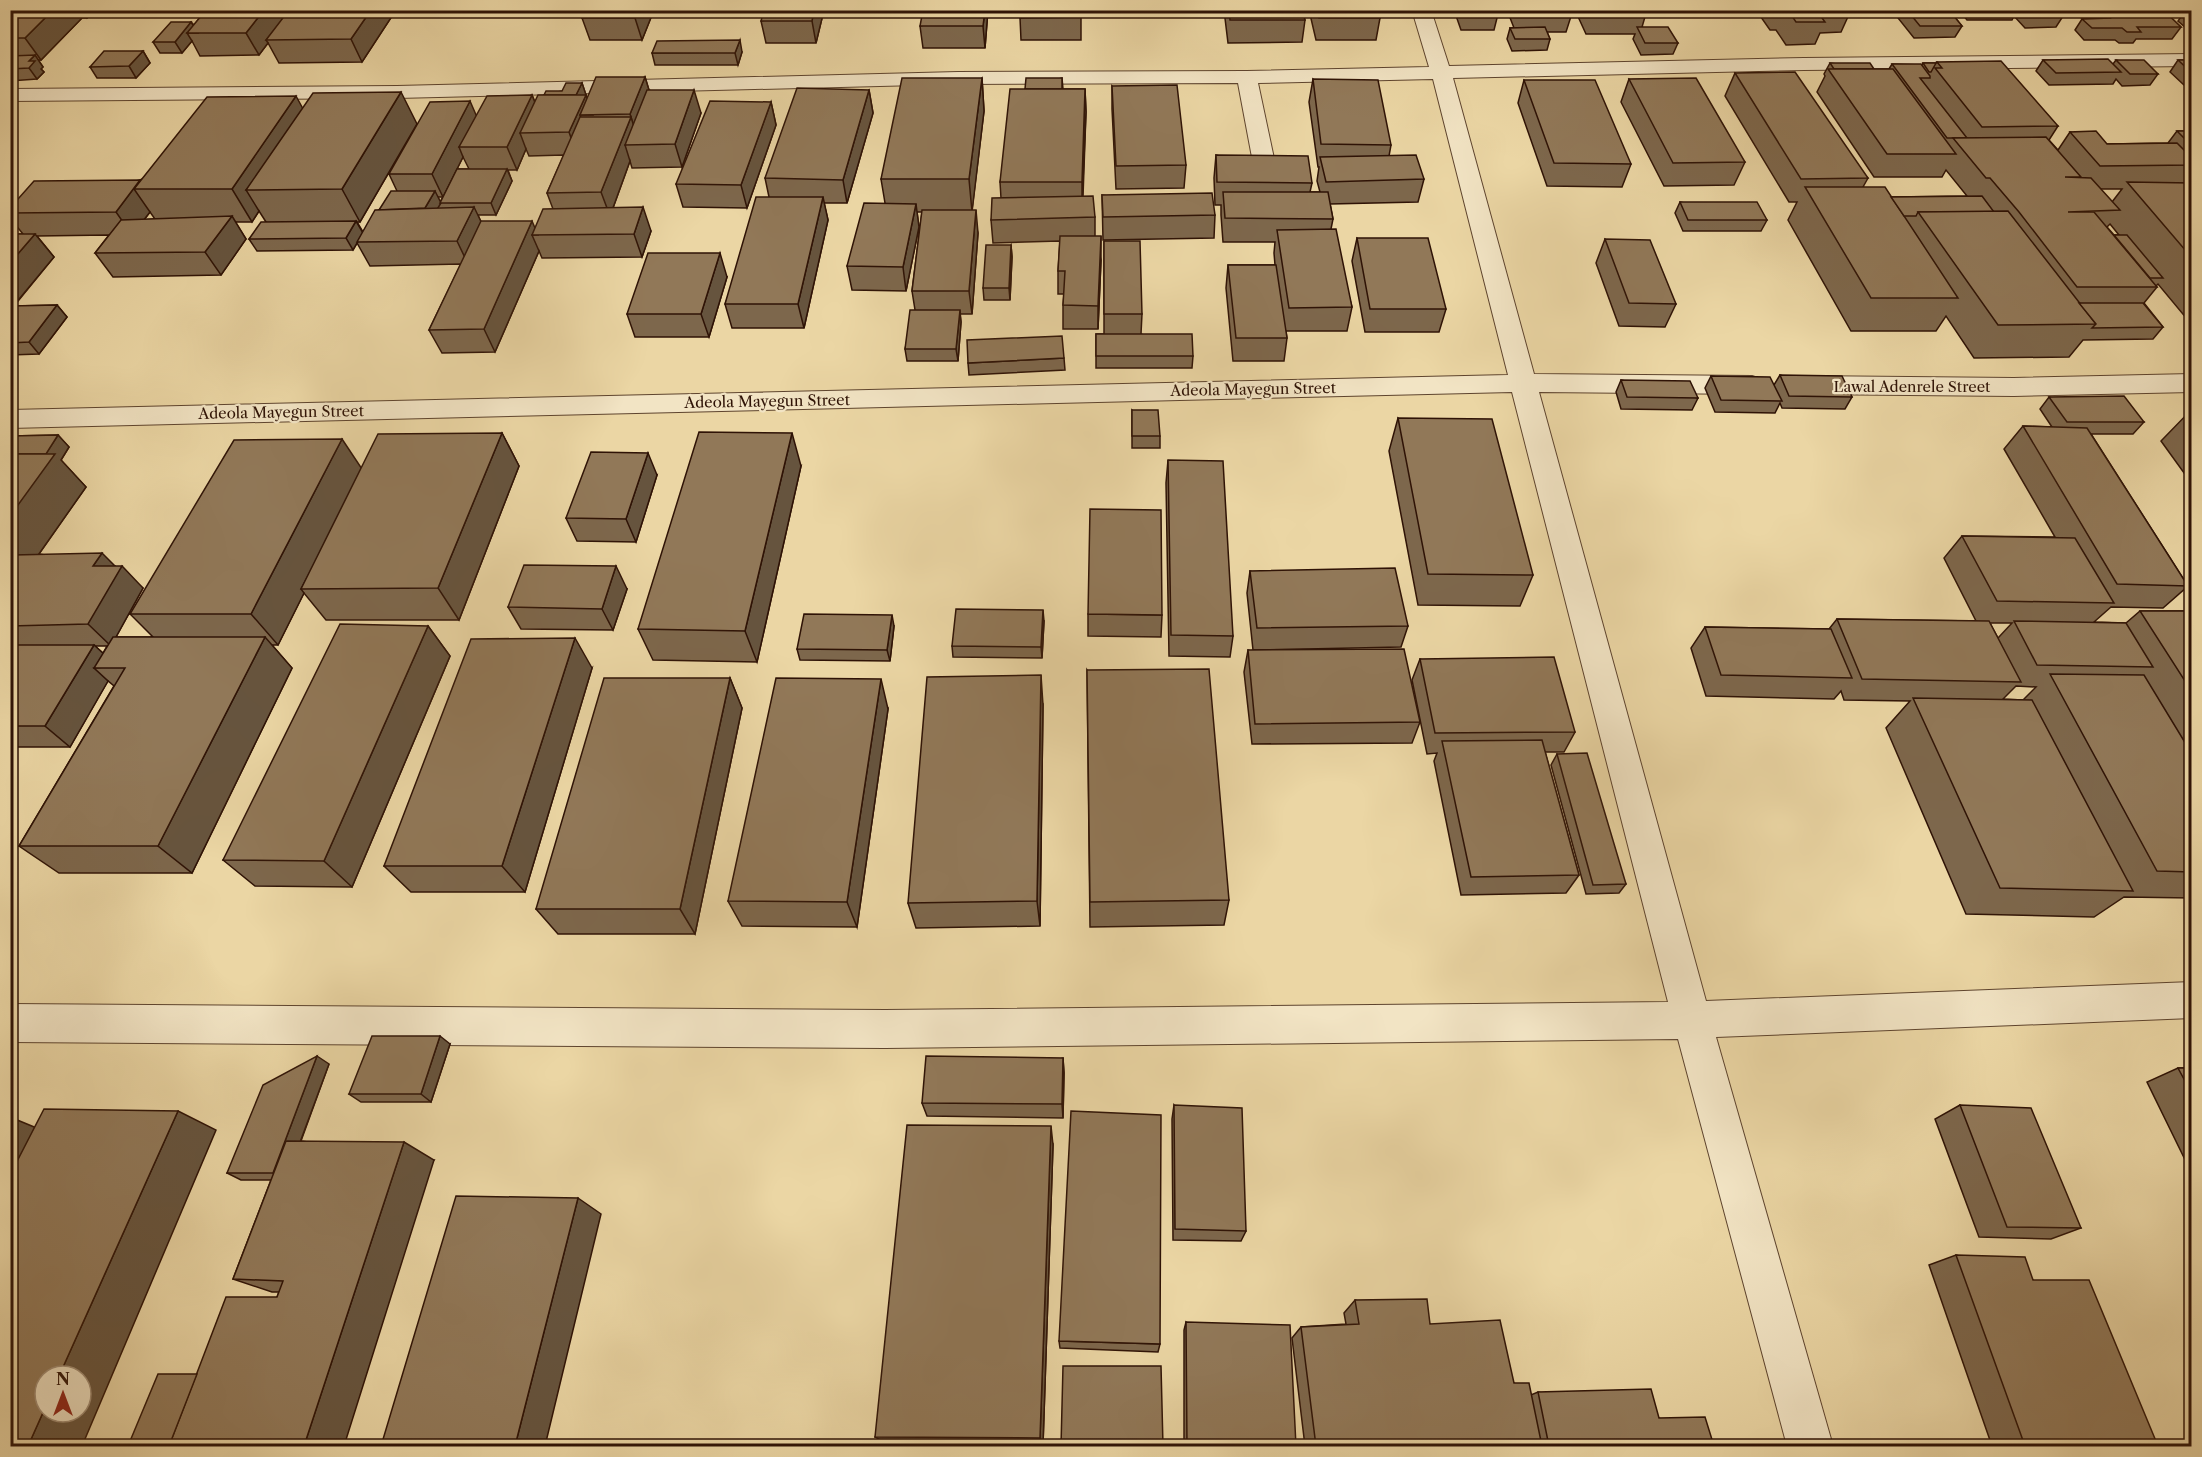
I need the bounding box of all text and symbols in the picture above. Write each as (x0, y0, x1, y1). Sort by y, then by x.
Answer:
street label: Lawal Adenrele Street (1834, 377, 1991, 396)
street label: Adeola Mayegun Street (1169, 378, 1337, 400)
street label: Adeola Mayegun Street (683, 390, 851, 412)
street label: Adeola Mayegun Street (197, 401, 365, 423)
north arrow (33, 1364, 93, 1424)
text: N (56, 1369, 70, 1389)

